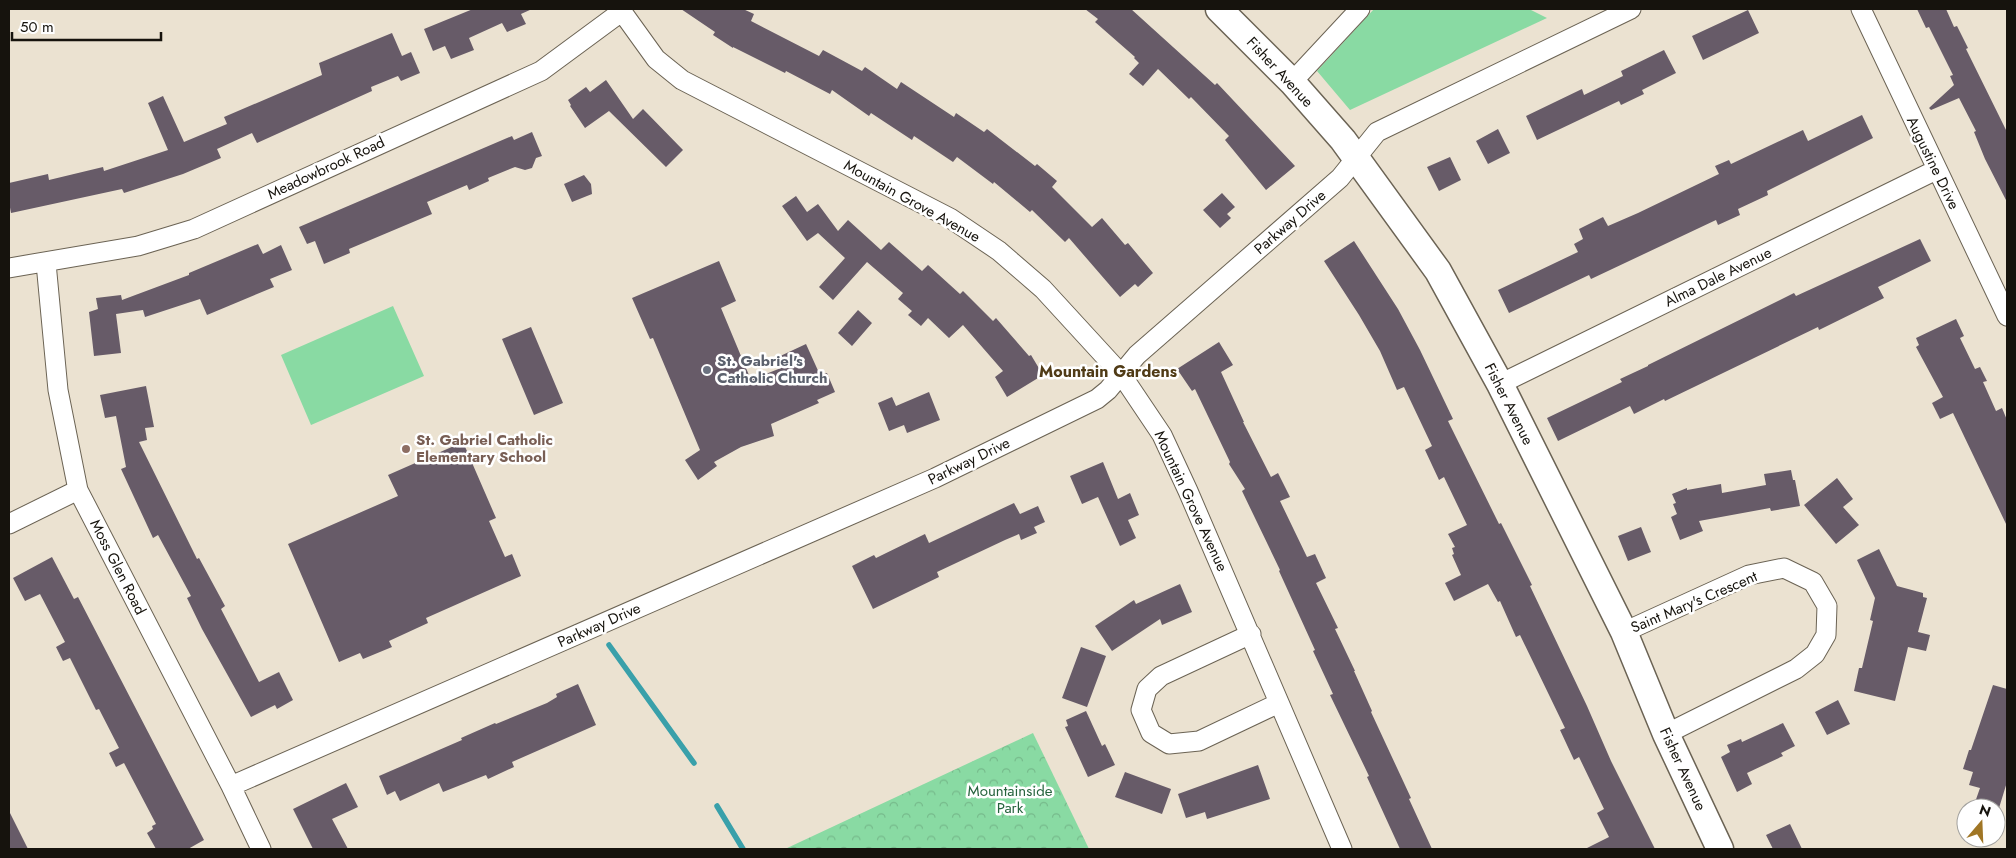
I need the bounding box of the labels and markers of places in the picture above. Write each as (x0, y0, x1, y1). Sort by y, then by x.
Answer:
place label: St. Gabriel's Catholic Church (717, 350, 827, 389)
marker: St. Gabriel's Catholic Church (701, 364, 713, 376)
place label: St. Gabriel Catholic Elementary School (416, 429, 553, 468)
marker: St. Gabriel Catholic Elementary School (400, 443, 412, 455)

